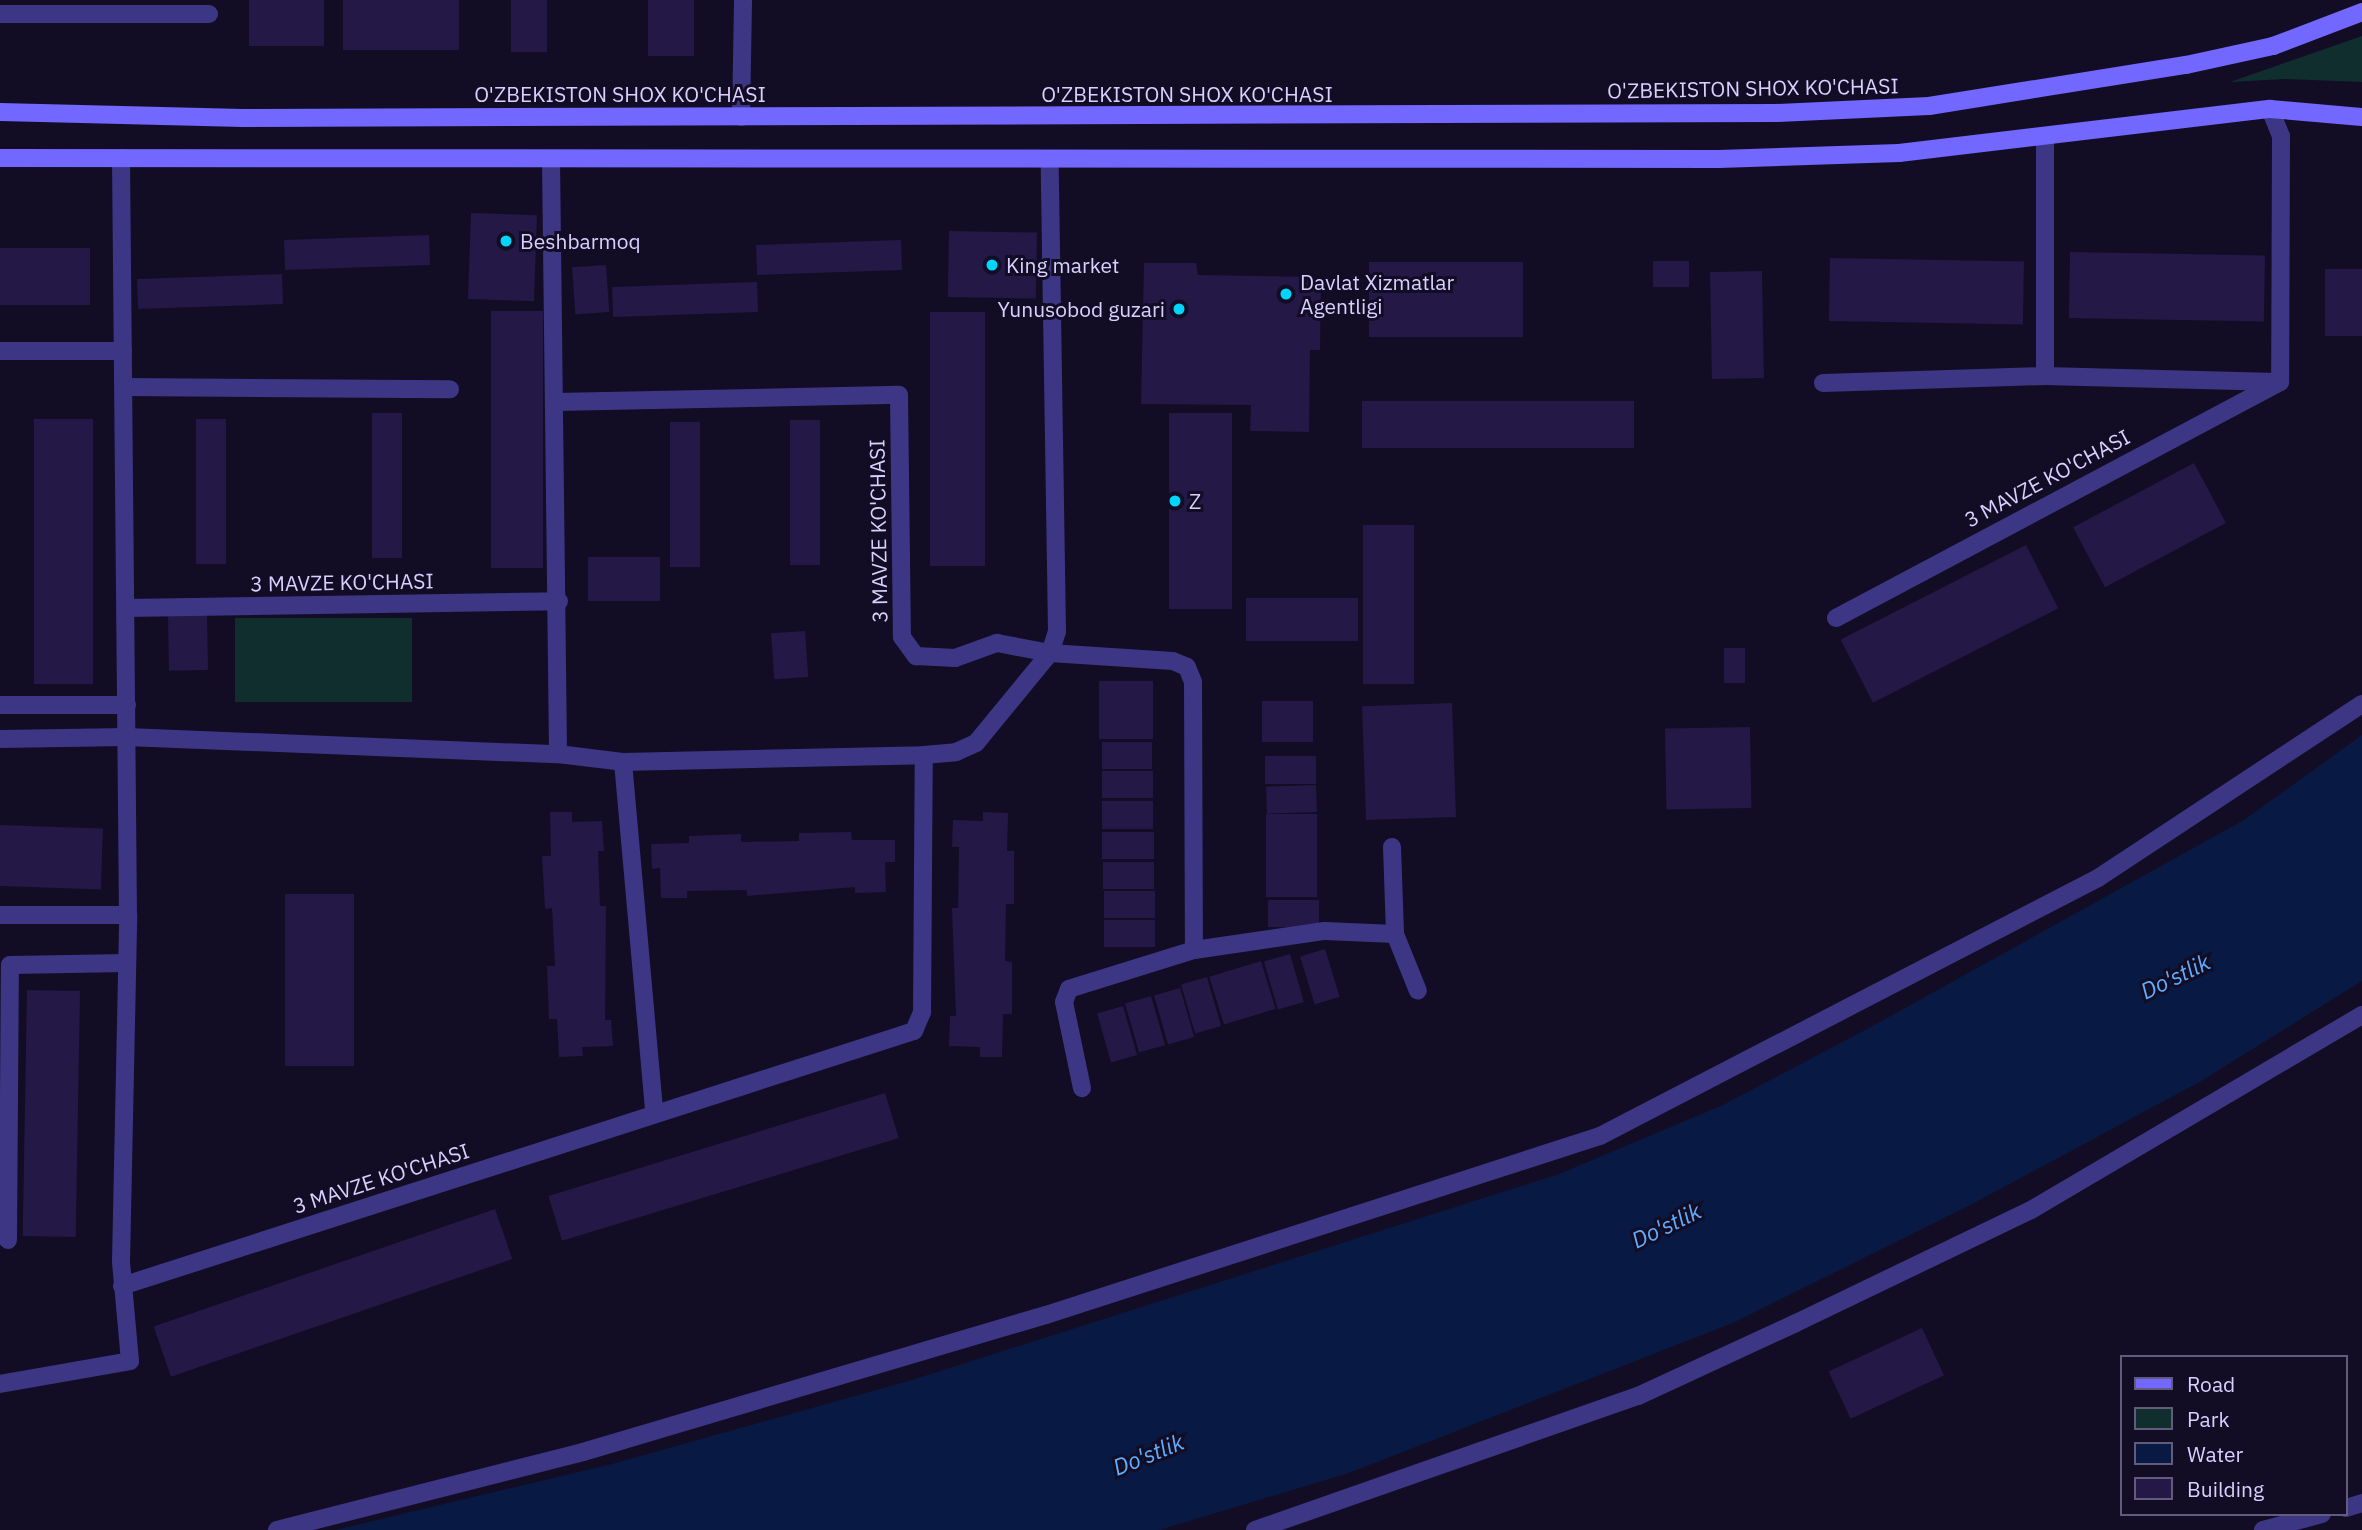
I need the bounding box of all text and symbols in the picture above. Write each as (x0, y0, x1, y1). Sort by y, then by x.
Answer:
street label: O'ZBEKISTON SHOX KO'CHASI (1607, 73, 1899, 103)
street label: O'ZBEKISTON SHOX KO'CHASI (474, 81, 766, 107)
street label: O'ZBEKISTON SHOX KO'CHASI (1041, 81, 1333, 107)
place label: Beshbarmoq (520, 228, 641, 254)
marker: Beshbarmoq (498, 233, 514, 249)
place label: King market (1006, 252, 1119, 278)
marker: King market (984, 257, 1000, 273)
place label: Davlat Xizmatlar Agentligi (1300, 269, 1454, 319)
marker: Davlat Xizmatlar Agentligi (1278, 286, 1294, 302)
place label: Yunusobod guzari (997, 296, 1165, 322)
marker: Yunusobod guzari (1171, 301, 1187, 317)
street label: 3 MAVZE KO'CHASI (1960, 424, 2134, 532)
street label: 3 MAVZE KO'CHASI (864, 439, 892, 623)
place label: Z (1189, 488, 1201, 514)
marker: Z (1167, 493, 1183, 509)
street label: 3 MAVZE KO'CHASI (250, 568, 434, 596)
water label: Do'stlik (2136, 947, 2214, 1005)
street label: 3 MAVZE KO'CHASI (290, 1138, 472, 1218)
water label: Do'stlik (1627, 1196, 1705, 1254)
legend (2120, 1355, 2348, 1516)
text: Road (2187, 1370, 2235, 1398)
text: Park (2187, 1405, 2230, 1433)
water label: Do'stlik (1109, 1427, 1187, 1481)
text: Water (2187, 1440, 2243, 1468)
text: Building (2187, 1475, 2264, 1503)

